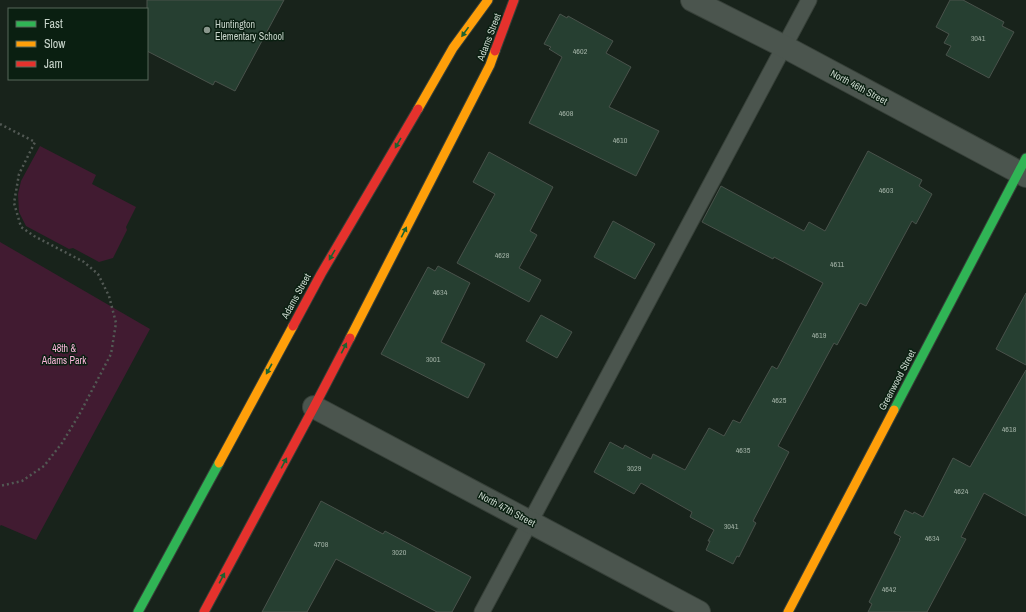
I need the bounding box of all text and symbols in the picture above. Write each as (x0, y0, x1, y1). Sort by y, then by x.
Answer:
legend (8, 8, 148, 80)
street label: Adams Street (474, 11, 504, 63)
text: Fast (44, 16, 63, 32)
place label: Huntington Elementary School (215, 18, 284, 43)
marker: Huntington Elementary School (202, 25, 212, 35)
one-way arrow (461, 26, 469, 37)
house number: 3041 (971, 33, 986, 43)
text: Slow (44, 36, 66, 52)
house number: 4602 (573, 46, 588, 56)
text: Jam (44, 56, 63, 72)
street label: North 46th Street (828, 67, 890, 108)
house number: 4608 (559, 108, 574, 118)
house number: 4610 (613, 135, 628, 145)
one-way arrow (394, 137, 401, 149)
house number: 4603 (879, 185, 894, 195)
one-way arrow (401, 227, 407, 238)
one-way arrow (329, 249, 336, 261)
house number: 4628 (495, 250, 510, 260)
house number: 4611 (830, 259, 844, 269)
street label: Adams Street (278, 270, 314, 322)
house number: 4634 (433, 287, 448, 297)
house number: 4619 (812, 330, 827, 340)
park label: 48th & Adams Park (41, 342, 87, 367)
one-way arrow (341, 342, 348, 354)
street label: Greenwood Street (876, 347, 919, 412)
house number: 3001 (426, 354, 441, 364)
one-way arrow (266, 363, 273, 375)
house number: 4625 (772, 395, 787, 405)
house number: 4618 (1002, 424, 1017, 434)
house number: 4635 (736, 445, 751, 455)
one-way arrow (281, 457, 287, 469)
house number: 3029 (627, 463, 642, 473)
house number: 4624 (954, 486, 969, 496)
street label: North 47th Street (476, 489, 538, 530)
house number: 3041 (724, 521, 739, 531)
house number: 4634 (925, 533, 940, 543)
house number: 4708 (314, 539, 329, 549)
house number: 3020 (392, 547, 407, 557)
one-way arrow (219, 572, 226, 583)
house number: 4642 (882, 584, 897, 594)

